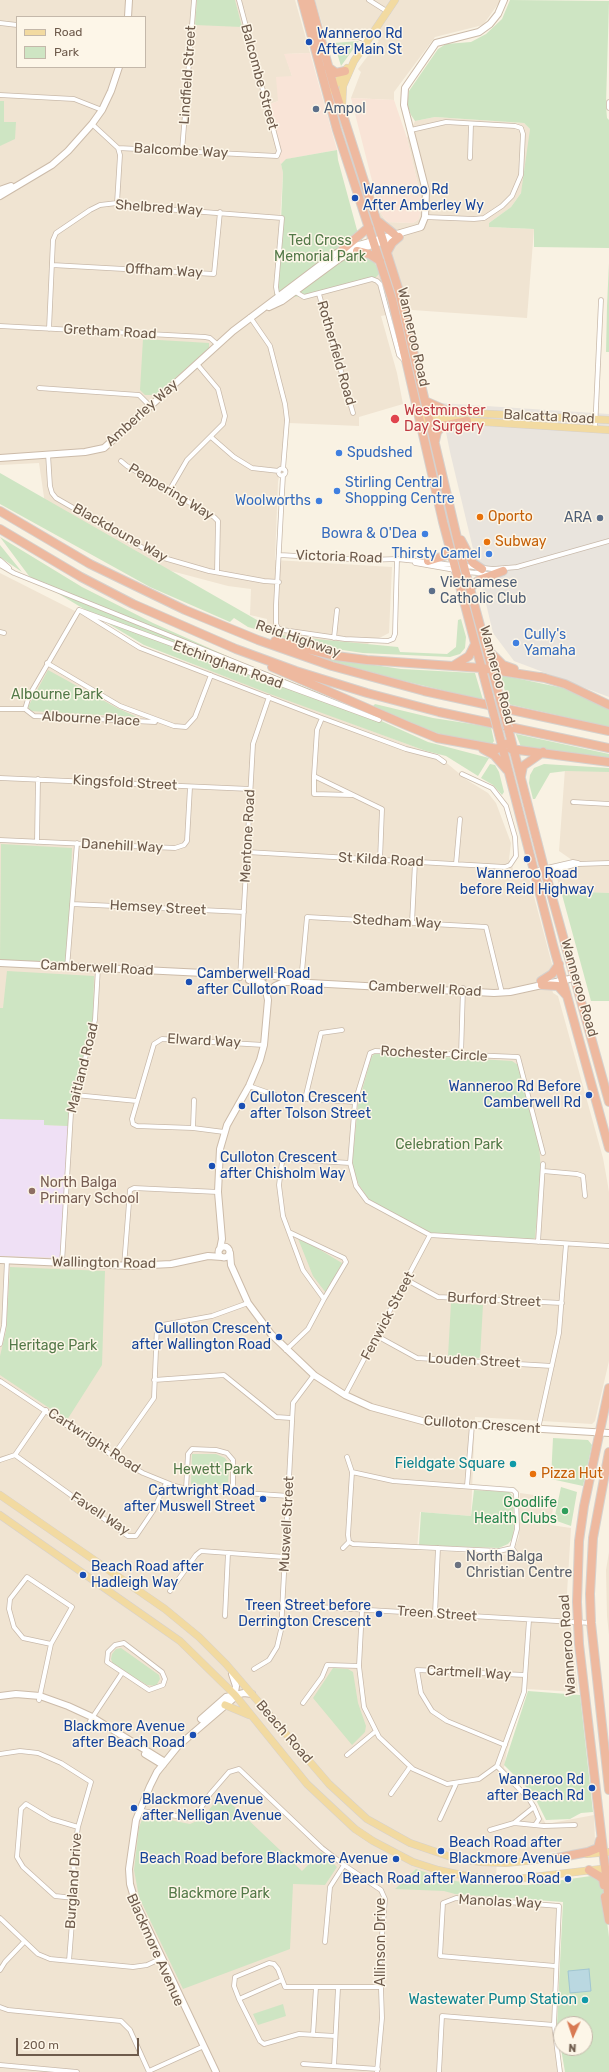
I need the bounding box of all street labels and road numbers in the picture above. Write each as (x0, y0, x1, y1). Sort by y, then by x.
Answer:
street label: Balcombe Street (237, 22, 281, 132)
street label: Lindfield Street (176, 25, 200, 125)
street label: Balcombe Way (133, 140, 229, 162)
street label: Shelbred Way (115, 197, 203, 219)
street label: Offham Way (125, 261, 203, 281)
street label: Wanneroo Road (393, 286, 433, 388)
street label: Rotherfield Road (313, 299, 359, 407)
street label: Gretham Road (63, 321, 157, 343)
street label: Amberley Way (102, 376, 182, 450)
street label: Balcatta Road (503, 406, 595, 428)
street label: Peppering Way (125, 460, 217, 524)
street label: Blackdoune Way (70, 500, 170, 566)
street label: Victoria Road (295, 547, 383, 567)
street label: Reid Highway (253, 617, 343, 661)
street label: Wanneroo Road (476, 624, 518, 726)
street label: Etchingham Road (171, 637, 285, 693)
street label: Albourne Place (41, 708, 141, 730)
street label: Kingsfold Street (72, 772, 178, 794)
street label: Mentone Road (237, 789, 259, 883)
street label: Danehill Way (81, 835, 163, 857)
street label: St Kilda Road (338, 849, 424, 871)
street label: Hemsey Street (109, 897, 207, 919)
street label: Stedham Way (352, 911, 442, 933)
street label: Wanneroo Road (557, 937, 601, 1039)
street label: Camberwell Road (40, 957, 154, 979)
street label: Camberwell Road (368, 978, 482, 1000)
street label: Maitland Road (64, 1021, 102, 1115)
street label: Elward Way (167, 1031, 241, 1051)
street label: Rochester Circle (380, 1043, 488, 1065)
street label: Wallington Road (52, 1254, 156, 1272)
street label: Fenwick Street (358, 1269, 418, 1363)
street label: Burford Street (447, 1289, 541, 1311)
street label: Louden Street (427, 1350, 521, 1372)
street label: Cartwright Road (45, 1405, 143, 1477)
street label: Culloton Crescent (423, 1413, 541, 1437)
street label: Muswell Street (276, 1476, 298, 1572)
street label: Favell Way (67, 1489, 133, 1539)
street label: Wanneroo Road (556, 1594, 580, 1696)
street label: Treen Street (396, 1603, 478, 1625)
street label: Cartmell Way (426, 1662, 512, 1684)
street label: Beach Road (252, 1697, 316, 1767)
street label: Burgland Drive (62, 1832, 86, 1930)
street label: Blackmore Avenue (123, 1891, 187, 2009)
street label: Manolas Way (458, 1891, 542, 1913)
street label: Allinson Drive (373, 1898, 389, 1986)

